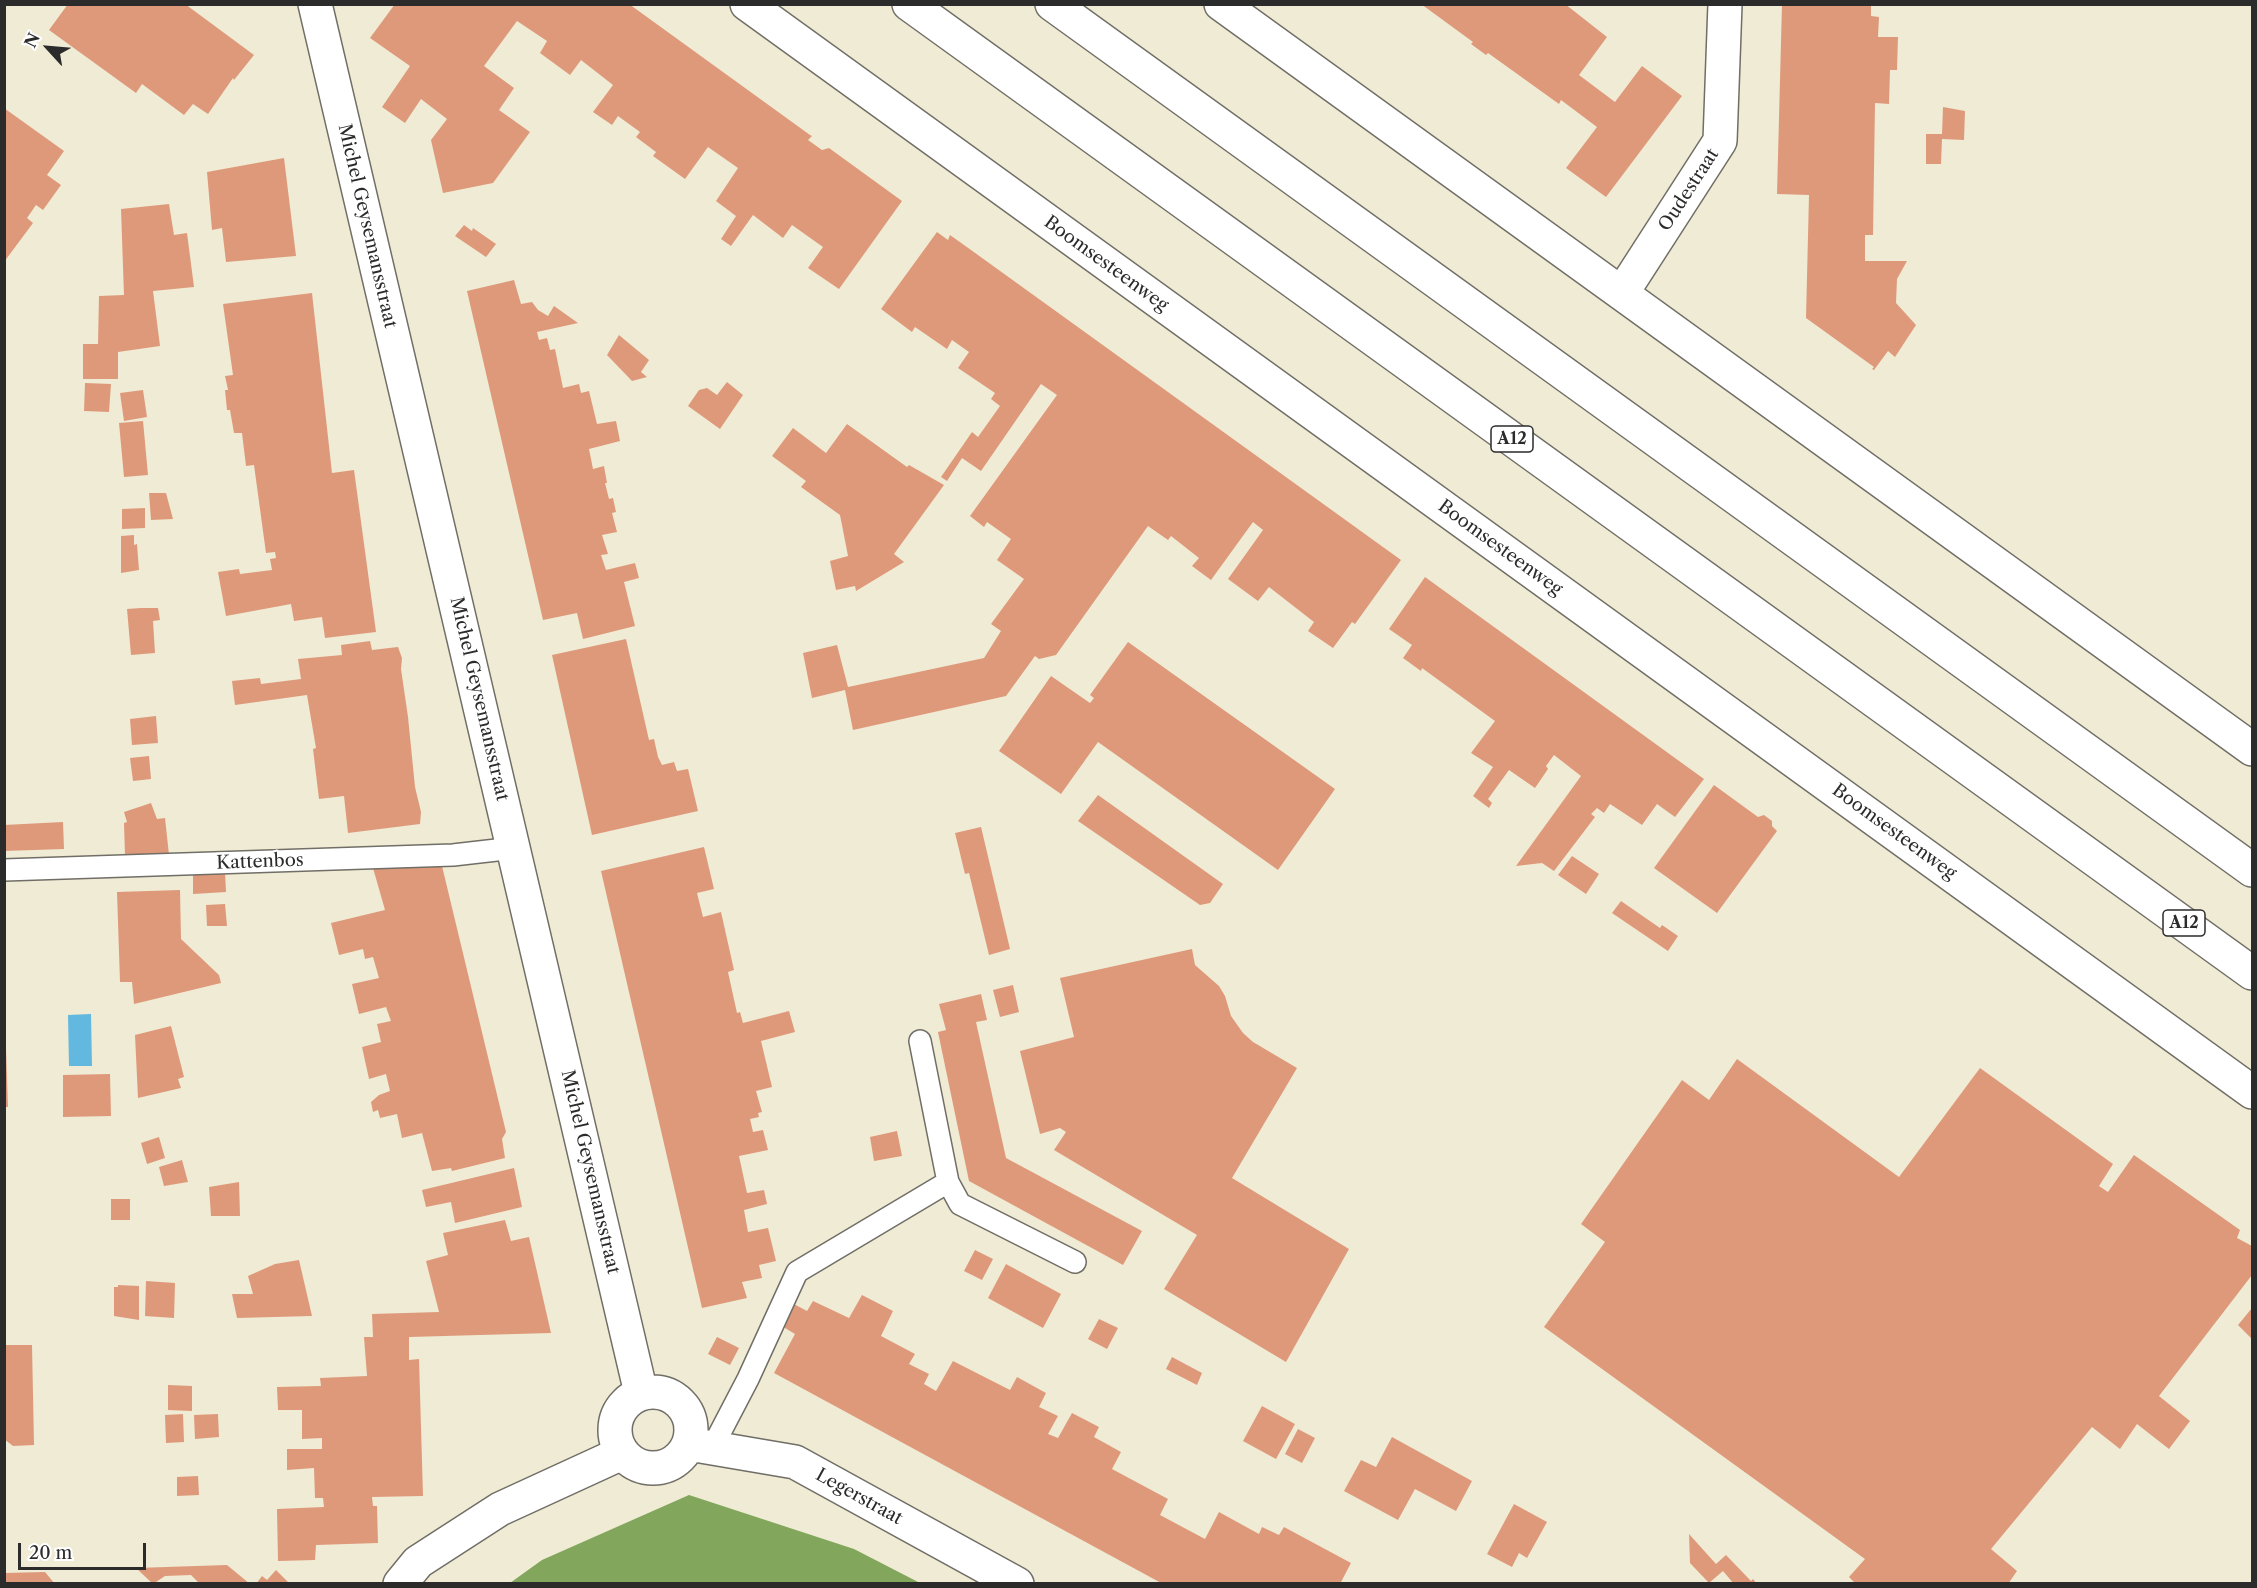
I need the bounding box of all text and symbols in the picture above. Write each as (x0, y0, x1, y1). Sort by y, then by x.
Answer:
north arrow (18, 18, 78, 78)
text: N (20, 29, 44, 51)
street label: Michel Geysemansstraat (333, 122, 401, 330)
street label: Oudestraat (1654, 145, 1724, 235)
street label: Boomsesteenweg (1040, 212, 1172, 316)
road number: A12 (1491, 426, 1533, 452)
street label: Boomsesteenweg (1434, 496, 1566, 600)
street label: Michel Geysemansstraat (445, 595, 513, 803)
street label: Boomsesteenweg (1828, 780, 1960, 884)
street label: Kattenbos (216, 850, 304, 874)
road number: A12 (2163, 910, 2205, 936)
street label: Michel Geysemansstraat (556, 1068, 624, 1276)
street label: Legerstraat (812, 1464, 906, 1530)
scale bar (21, 1531, 148, 1569)
text: 20 m (29, 1542, 72, 1564)

